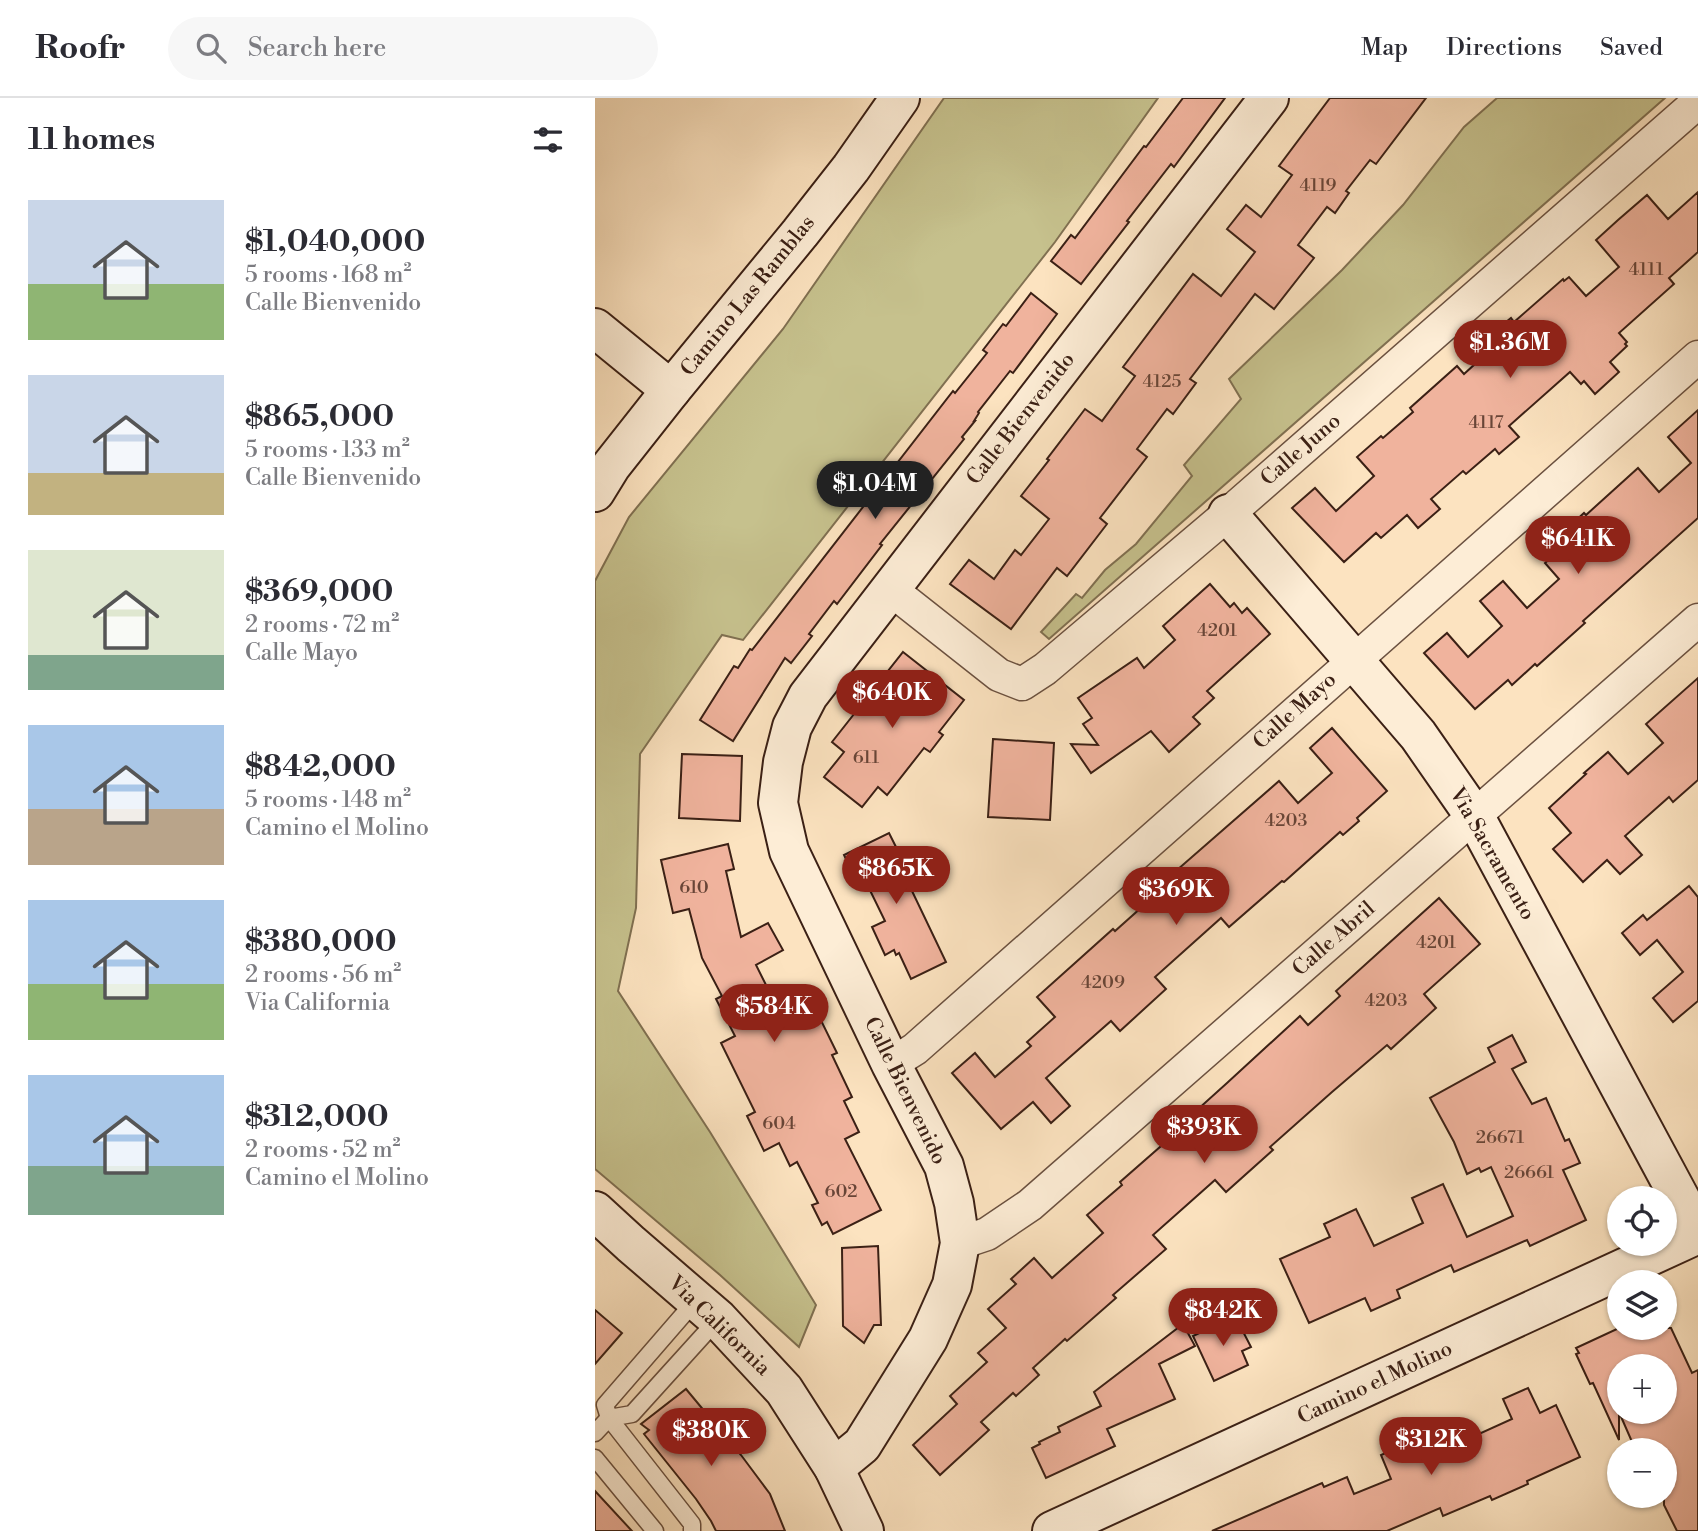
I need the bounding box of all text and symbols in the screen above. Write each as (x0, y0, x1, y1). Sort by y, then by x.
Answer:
search box (168, 17, 658, 80)
text: Roofr (35, 28, 126, 69)
icon: search (192, 29, 230, 67)
text: Search here (248, 32, 386, 64)
text: Map (1361, 33, 1408, 63)
text: Directions (1446, 33, 1562, 63)
text: Saved (1600, 33, 1663, 63)
text: 11 homes (28, 121, 155, 159)
icon: filters (529, 121, 567, 159)
house number: 4119 (1299, 174, 1337, 197)
street label: Camino Las Ramblas (675, 210, 821, 382)
text: $1,040,000 (245, 223, 425, 261)
icon: home (84, 228, 168, 312)
house number: 4111 (1628, 258, 1664, 281)
text: 5 rooms · 168 m² (245, 261, 412, 289)
text: Calle Bienvenido (245, 289, 421, 317)
pin: $1.36M (1453, 320, 1567, 380)
text: $1.36M (1470, 329, 1550, 357)
street label: Calle Bienvenido (961, 348, 1081, 490)
house number: 4125 (1142, 370, 1182, 393)
text: $865,000 (245, 398, 394, 436)
icon: home (84, 403, 168, 487)
street label: Calle Juno (1256, 408, 1346, 492)
house number: 4117 (1469, 411, 1503, 434)
text: 5 rooms · 133 m² (245, 436, 410, 464)
pin: $1.04M (818, 462, 932, 521)
text: Calle Bienvenido (245, 464, 421, 492)
text: $1.04M (833, 470, 917, 498)
pin: $641K (1529, 517, 1627, 576)
text: $641K (1541, 525, 1615, 553)
text: $369,000 (245, 573, 393, 611)
icon: home (84, 578, 168, 662)
text: 2 rooms · 72 m² (245, 611, 399, 639)
house number: 4201 (1197, 619, 1237, 642)
text: Calle Mayo (245, 639, 358, 667)
street label: Calle Mayo (1248, 667, 1342, 755)
pin: $640K (843, 670, 941, 730)
text: $640K (852, 679, 932, 707)
house number: 611 (853, 746, 879, 769)
text: $842,000 (245, 748, 396, 786)
icon: home (84, 753, 168, 837)
street label: Via Sacramento (1443, 782, 1541, 925)
text: 5 rooms · 148 m² (245, 786, 411, 814)
house number: 4203 (1265, 809, 1307, 832)
text: Camino el Molino (245, 814, 429, 842)
pin: $865K (847, 846, 945, 906)
text: $865K (858, 855, 934, 883)
pin: $369K (1127, 868, 1225, 927)
house number: 610 (679, 876, 709, 899)
text: $369K (1138, 876, 1214, 904)
street label: Calle Abril (1287, 896, 1381, 982)
text: $380,000 (245, 923, 396, 961)
icon: home (84, 928, 168, 1012)
house number: 4201 (1416, 931, 1456, 954)
text: 2 rooms · 56 m² (245, 961, 401, 989)
house number: 4209 (1081, 971, 1125, 994)
pin: $584K (725, 984, 823, 1044)
text: Via California (245, 989, 390, 1017)
house number: 4203 (1365, 989, 1407, 1012)
text: $584K (735, 993, 813, 1021)
street label: Calle Bienvenido (858, 1013, 952, 1169)
text: $312,000 (245, 1098, 389, 1136)
icon: home (84, 1103, 168, 1187)
pin: $393K (1155, 1105, 1253, 1165)
house number: 604 (762, 1112, 796, 1135)
text: $393K (1167, 1114, 1241, 1142)
house number: 26671 (1476, 1126, 1525, 1149)
text: 2 rooms · 52 m² (245, 1136, 401, 1164)
house number: 26661 (1504, 1161, 1554, 1184)
text: Camino el Molino (245, 1164, 429, 1192)
house number: 602 (825, 1180, 857, 1203)
map controls (1607, 1186, 1677, 1508)
button: locate (1607, 1186, 1677, 1256)
street label: Via California (662, 1270, 776, 1382)
button: layers (1607, 1270, 1677, 1340)
pin: $842K (1174, 1288, 1272, 1348)
text: $842K (1184, 1297, 1262, 1325)
street label: Camino el Molino (1293, 1336, 1457, 1430)
button: + (1607, 1354, 1677, 1424)
pin: $380K (662, 1408, 760, 1468)
text: $380K (672, 1417, 750, 1445)
pin: $312K (1382, 1418, 1480, 1477)
text: $312K (1395, 1426, 1467, 1454)
button: − (1607, 1438, 1677, 1508)

